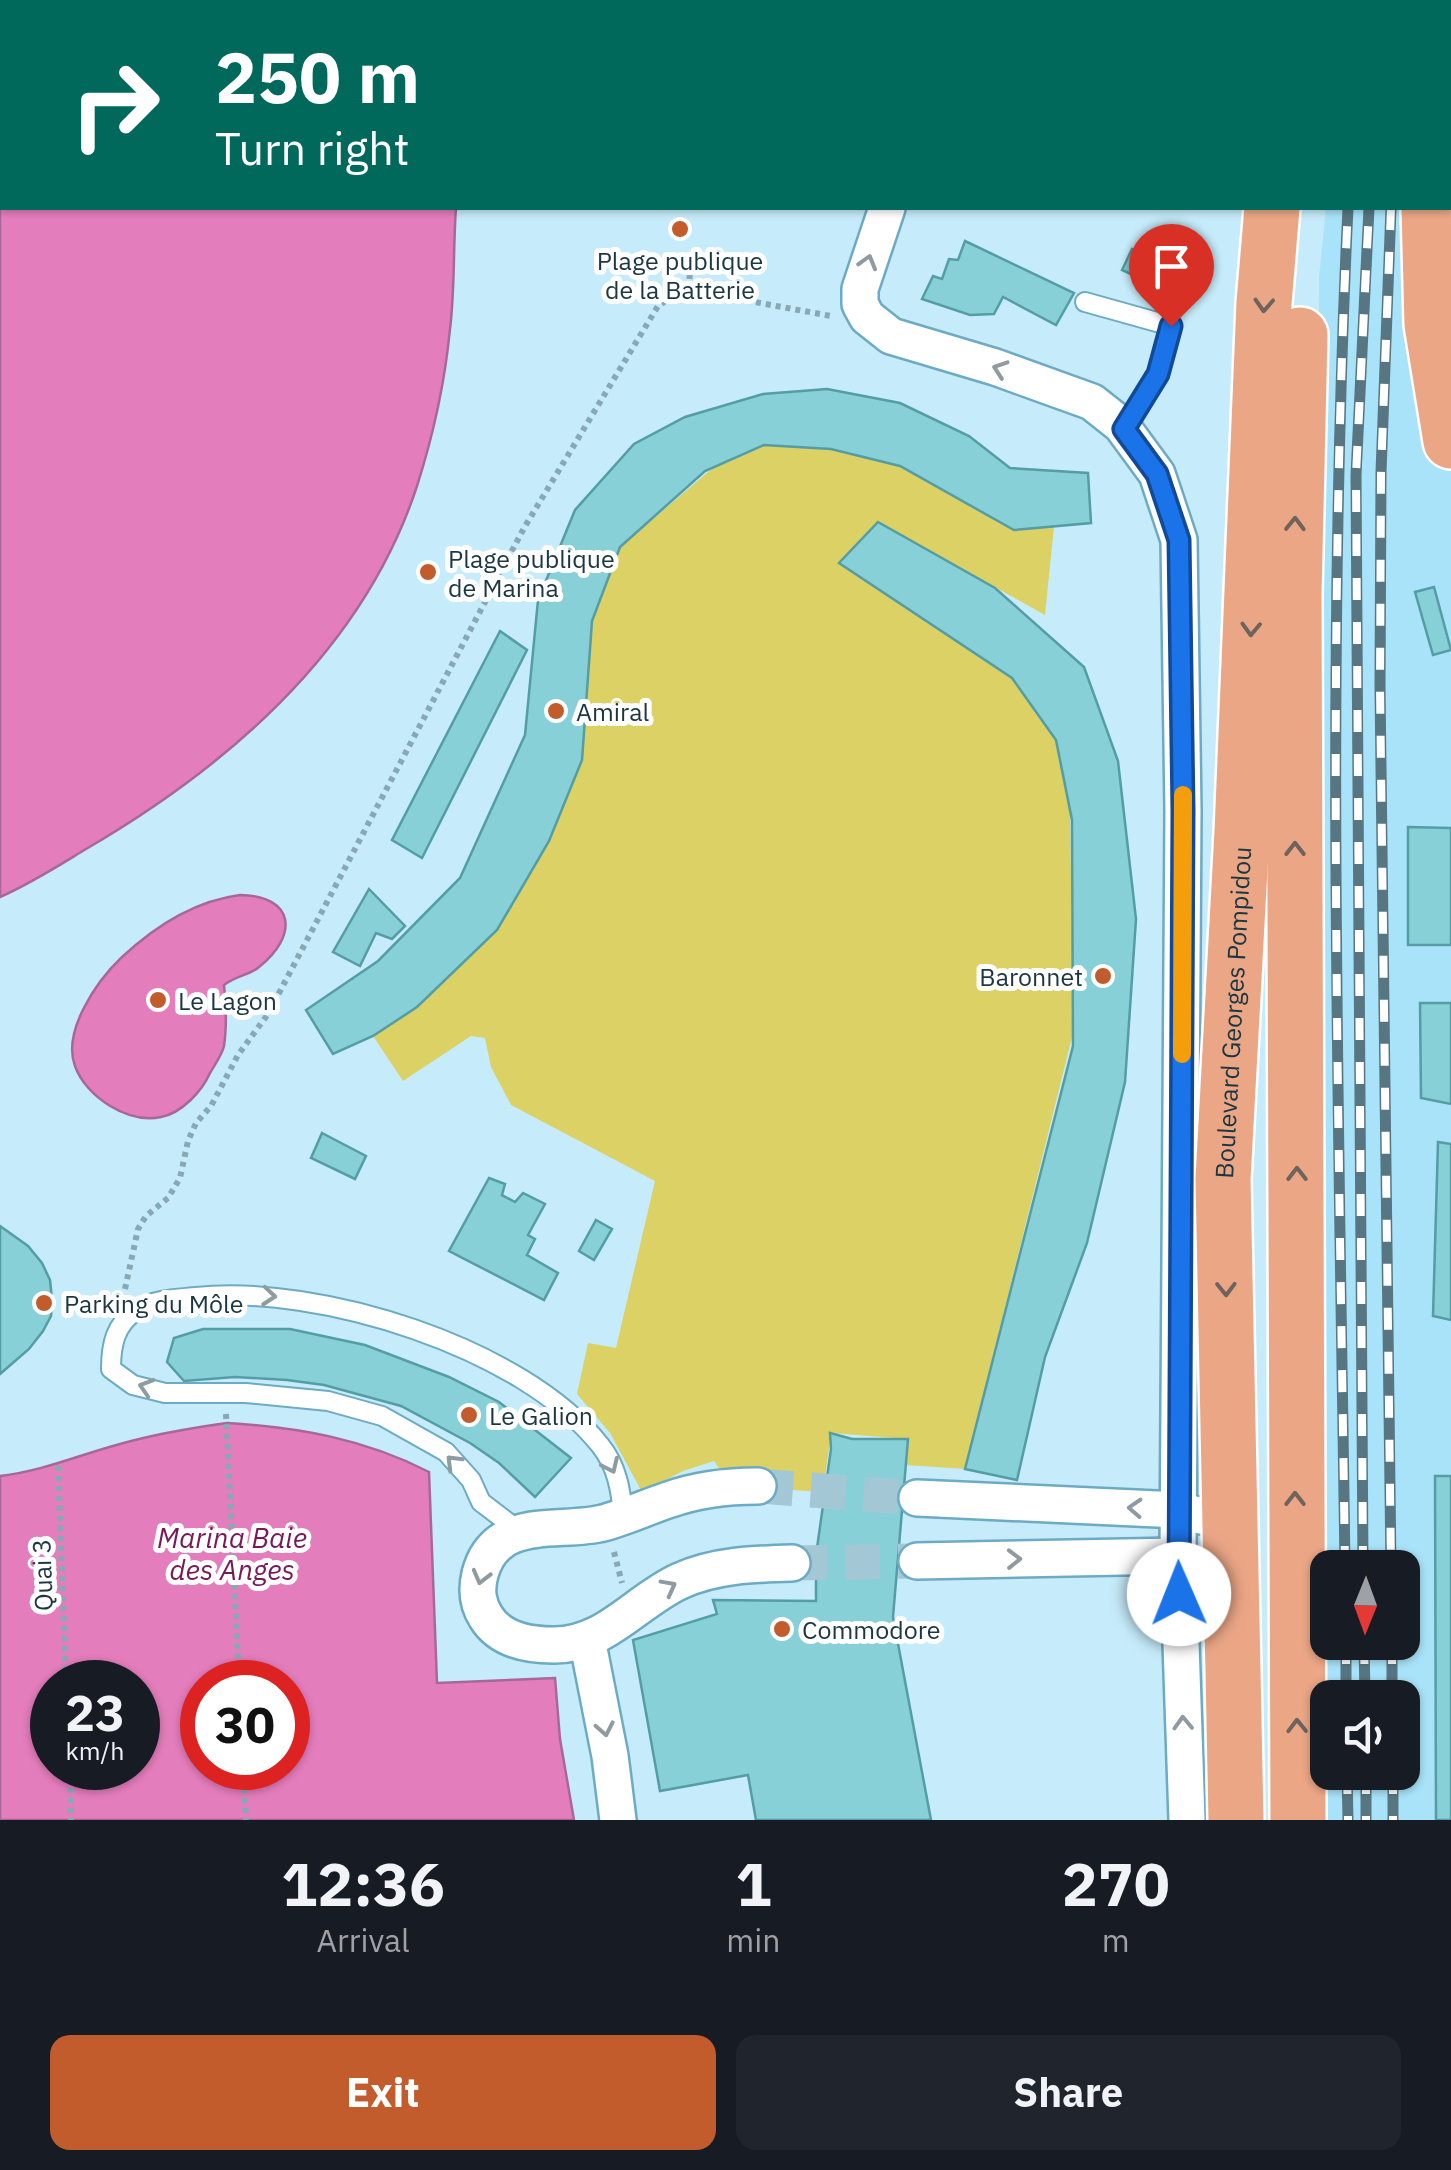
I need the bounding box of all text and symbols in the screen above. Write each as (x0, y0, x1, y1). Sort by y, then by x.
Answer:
text: 250 m (215, 31, 420, 122)
icon: right (50, 40, 180, 170)
text: Turn right (215, 119, 410, 177)
marker: Plage publique de la Batterie (669, 218, 691, 240)
pin (1129, 224, 1214, 327)
icon: arrive (1144, 239, 1199, 294)
place label: Plage publique de la Batterie (597, 244, 763, 306)
one-way arrow (856, 254, 877, 271)
one-way arrow (1254, 297, 1275, 313)
one-way arrow (992, 361, 1009, 381)
one-way arrow (1285, 516, 1306, 532)
place label: Plage publique de Marina (448, 542, 615, 604)
marker: Plage publique de Marina (417, 561, 439, 583)
one-way arrow (1240, 622, 1261, 638)
place label: Amiral (576, 695, 650, 728)
marker: Amiral (545, 700, 567, 722)
one-way arrow (1284, 841, 1306, 856)
street label: Boulevard Georges Pompidou (1207, 846, 1258, 1179)
place label: Baronnet (979, 960, 1083, 993)
marker: Baronnet (1092, 965, 1114, 987)
place label: Le Lagon (178, 984, 277, 1017)
marker: Le Lagon (147, 989, 169, 1011)
one-way arrow (1286, 1166, 1308, 1182)
one-way arrow (1215, 1281, 1236, 1297)
one-way arrow (261, 1285, 277, 1307)
place label: Parking du Môle (64, 1287, 244, 1320)
marker: Parking du Môle (33, 1292, 55, 1314)
one-way arrow (138, 1378, 155, 1399)
place label: Le Galion (489, 1399, 593, 1432)
marker: Le Galion (458, 1404, 480, 1426)
one-way arrow (447, 1455, 465, 1473)
one-way arrow (599, 1456, 619, 1474)
one-way arrow (1284, 1491, 1306, 1506)
one-way arrow (1126, 1498, 1142, 1519)
water label: Marina Baie des Anges (157, 1519, 307, 1588)
street label: Quai 3 (24, 1538, 60, 1612)
position arrow (1127, 1542, 1231, 1646)
one-way arrow (1007, 1549, 1023, 1570)
north arrow (1310, 1550, 1420, 1660)
map controls (1310, 1550, 1420, 1790)
one-way arrow (472, 1567, 493, 1585)
one-way arrow (659, 1580, 677, 1600)
place label: Commodore (802, 1613, 940, 1646)
marker: Commodore (771, 1618, 793, 1640)
speed limit sign: 30 (180, 1660, 310, 1790)
text: 23 (65, 1680, 125, 1745)
button: sound (1310, 1680, 1420, 1790)
one-way arrow (1173, 1714, 1194, 1730)
one-way arrow (1286, 1717, 1308, 1732)
one-way arrow (594, 1721, 615, 1738)
text: km/h (66, 1734, 124, 1767)
text: 12:36 (281, 1844, 445, 1923)
text: 1 (735, 1844, 771, 1923)
text: 270 (1062, 1844, 1170, 1923)
text: Arrival (317, 1919, 410, 1961)
text: min (726, 1919, 780, 1961)
text: m (1102, 1919, 1130, 1961)
button: Exit (50, 2035, 716, 2150)
button: Share (736, 2035, 1401, 2150)

